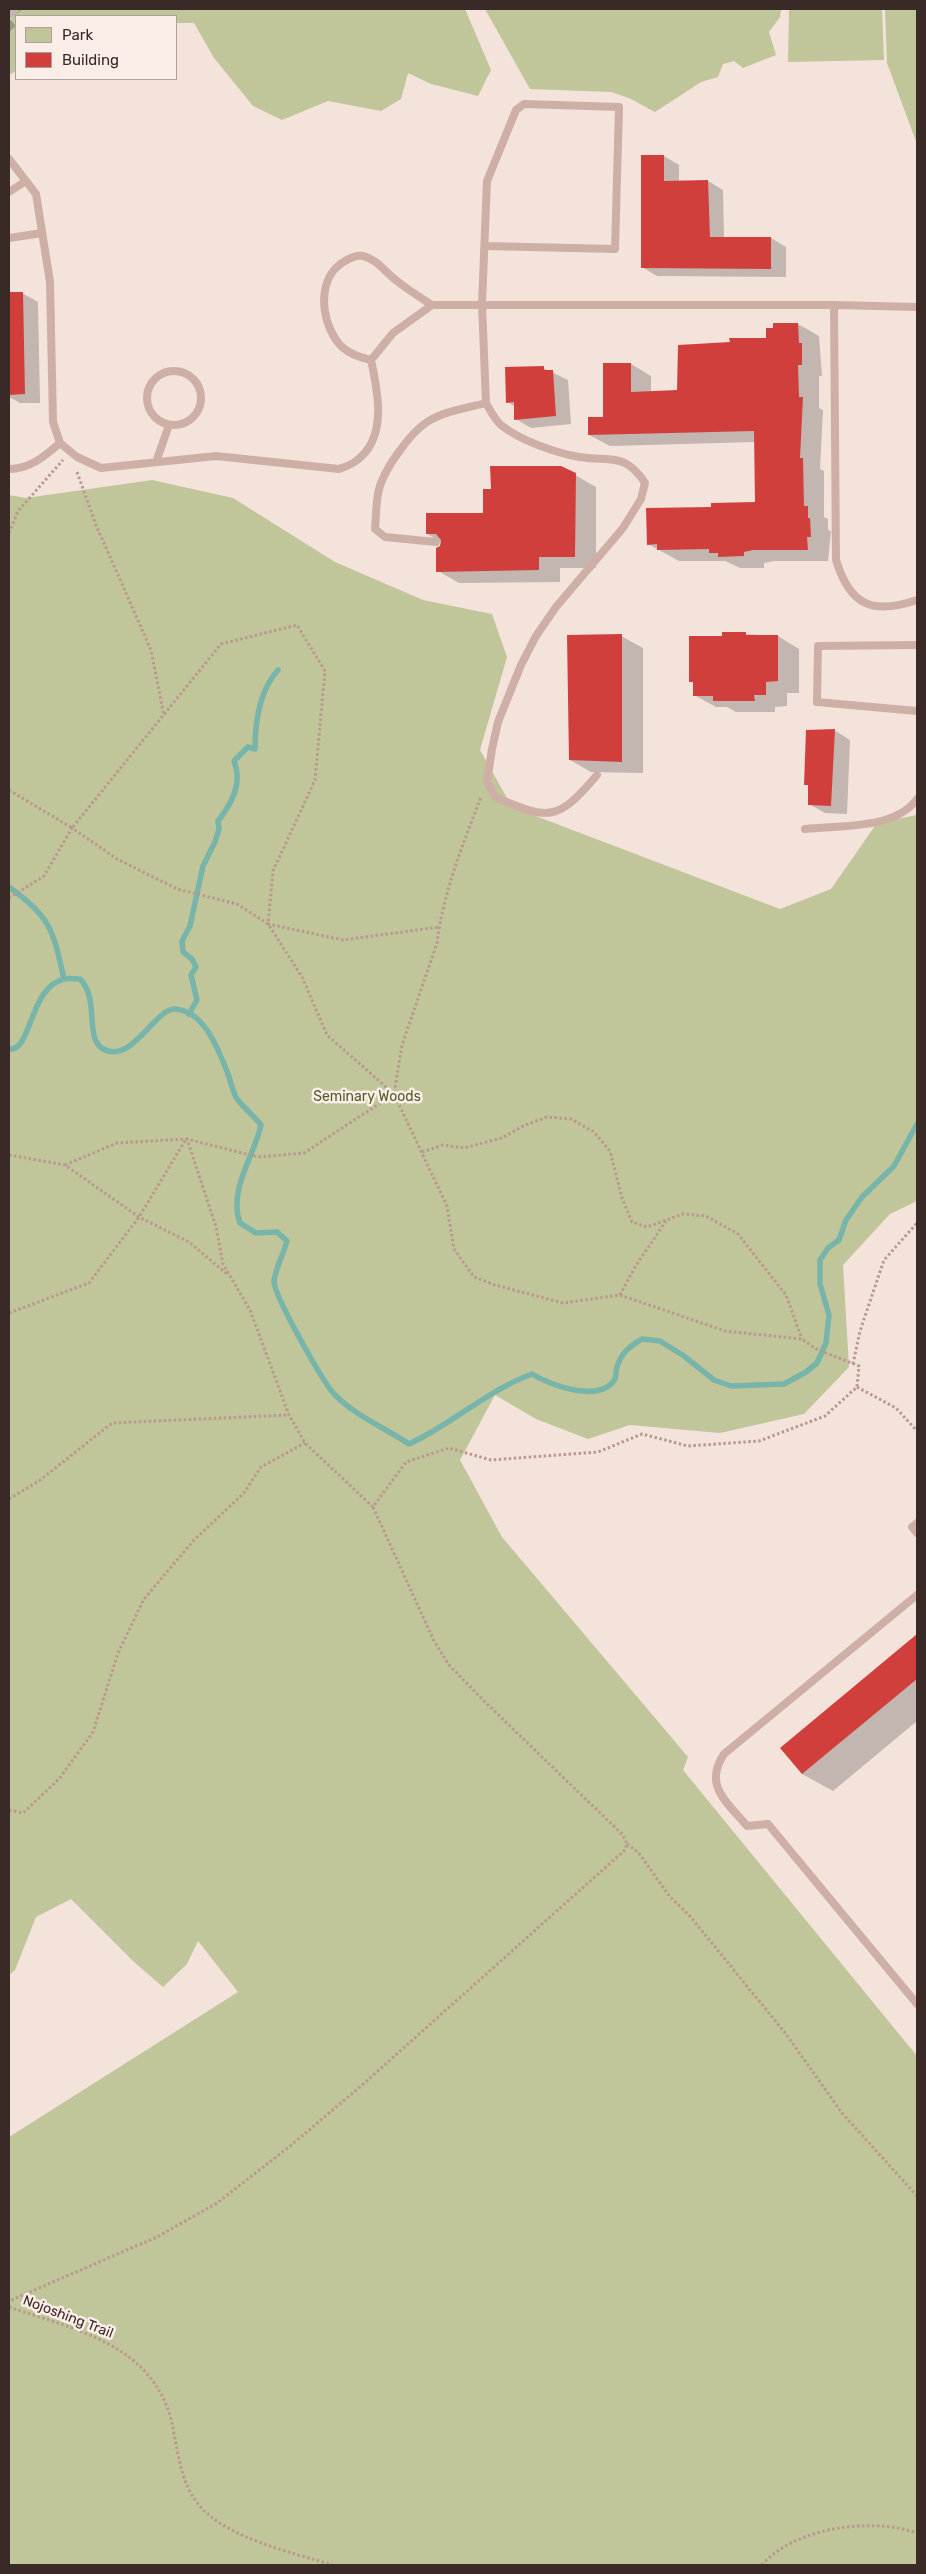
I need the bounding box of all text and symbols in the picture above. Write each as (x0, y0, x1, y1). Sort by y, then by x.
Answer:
legend (15, 15, 178, 80)
text: Park (62, 26, 93, 44)
text: Building (62, 51, 119, 69)
park label: Seminary Woods (313, 1089, 421, 1105)
street label: Nojoshing Trail (20, 2292, 116, 2342)

